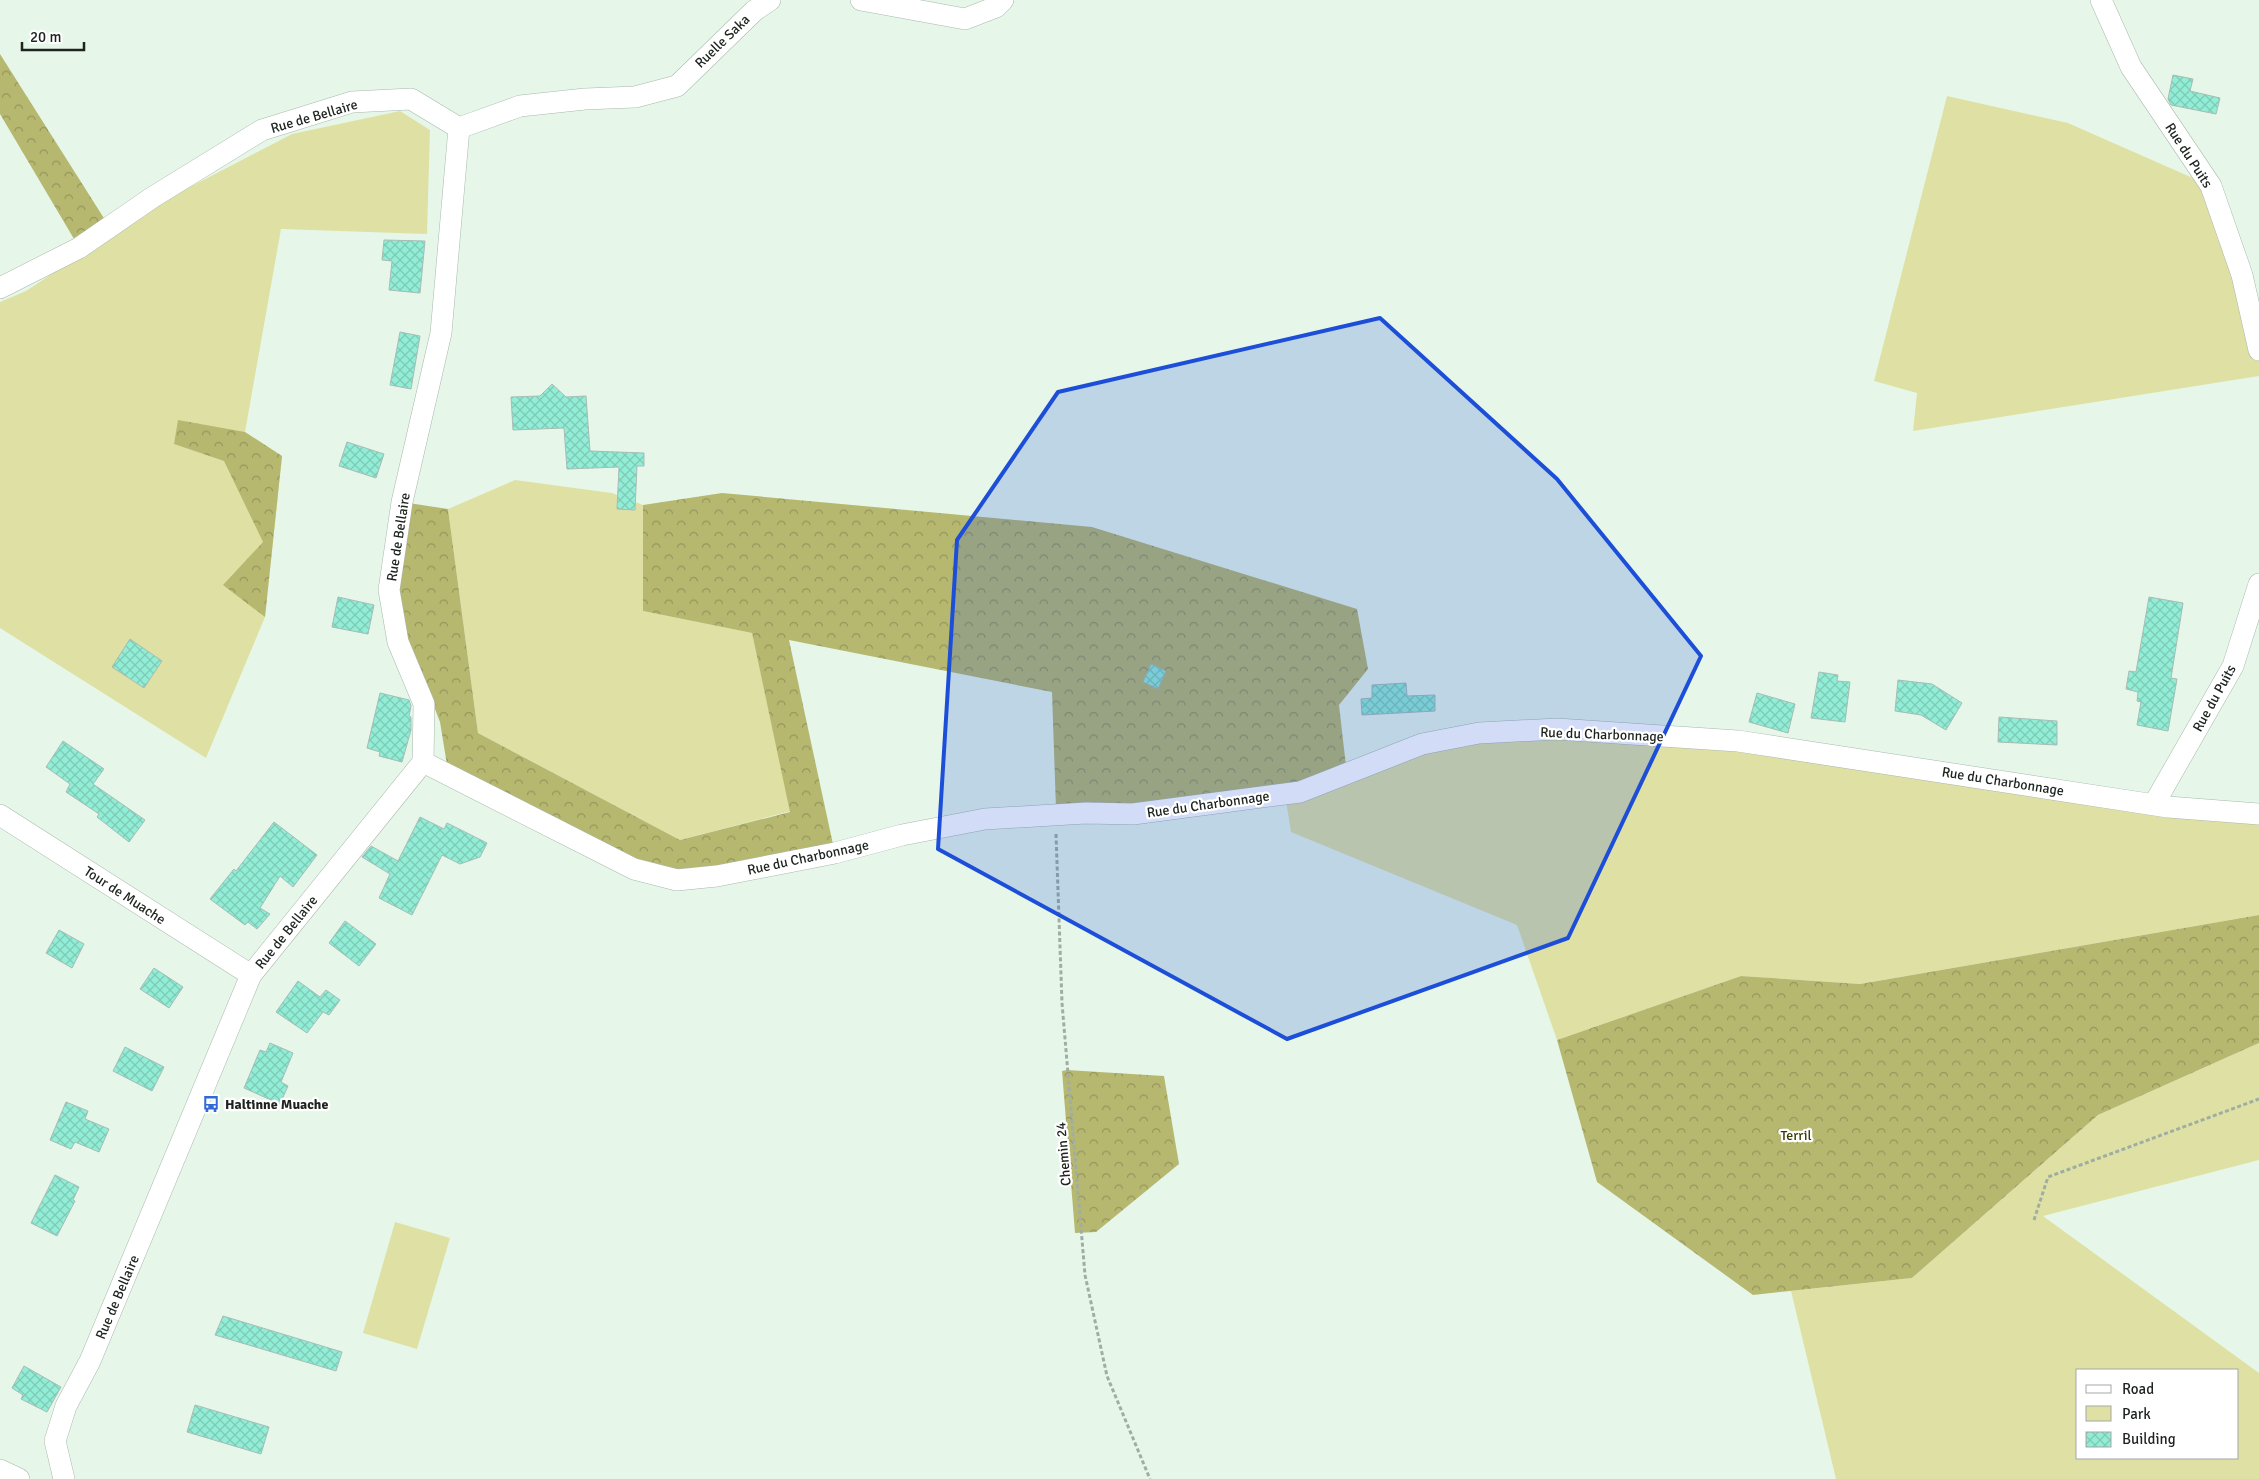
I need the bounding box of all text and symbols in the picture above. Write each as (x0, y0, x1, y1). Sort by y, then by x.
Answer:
street label: Ruelle Saka (691, 11, 753, 72)
scale bar (22, 20, 85, 52)
text: 20 m (30, 28, 61, 46)
street label: Rue de Bellaire (269, 96, 360, 137)
street label: Rue du Puits (2161, 120, 2216, 191)
street label: Rue de Bellaire (383, 491, 414, 583)
street label: Rue du Puits (2189, 662, 2240, 735)
street label: Rue du Charbonnage (1540, 724, 1664, 745)
street label: Rue du Charbonnage (1941, 763, 2065, 800)
street label: Rue du Charbonnage (1146, 787, 1270, 822)
street label: Rue du Charbonnage (746, 836, 870, 879)
street label: Tour de Muache (81, 863, 169, 928)
street label: Rue de Bellaire (252, 892, 321, 973)
bus stop icon: Haltinne Muache (201, 1094, 221, 1114)
place label: Haltinne Muache (225, 1096, 328, 1113)
street label: Chemin 24 (1052, 1121, 1075, 1187)
park label: Terril (1780, 1127, 1812, 1144)
street label: Rue de Bellaire (92, 1253, 143, 1342)
legend (2076, 1369, 2239, 1459)
text: Road (2122, 1380, 2154, 1398)
text: Park (2122, 1405, 2151, 1423)
text: Building (2122, 1430, 2176, 1448)

